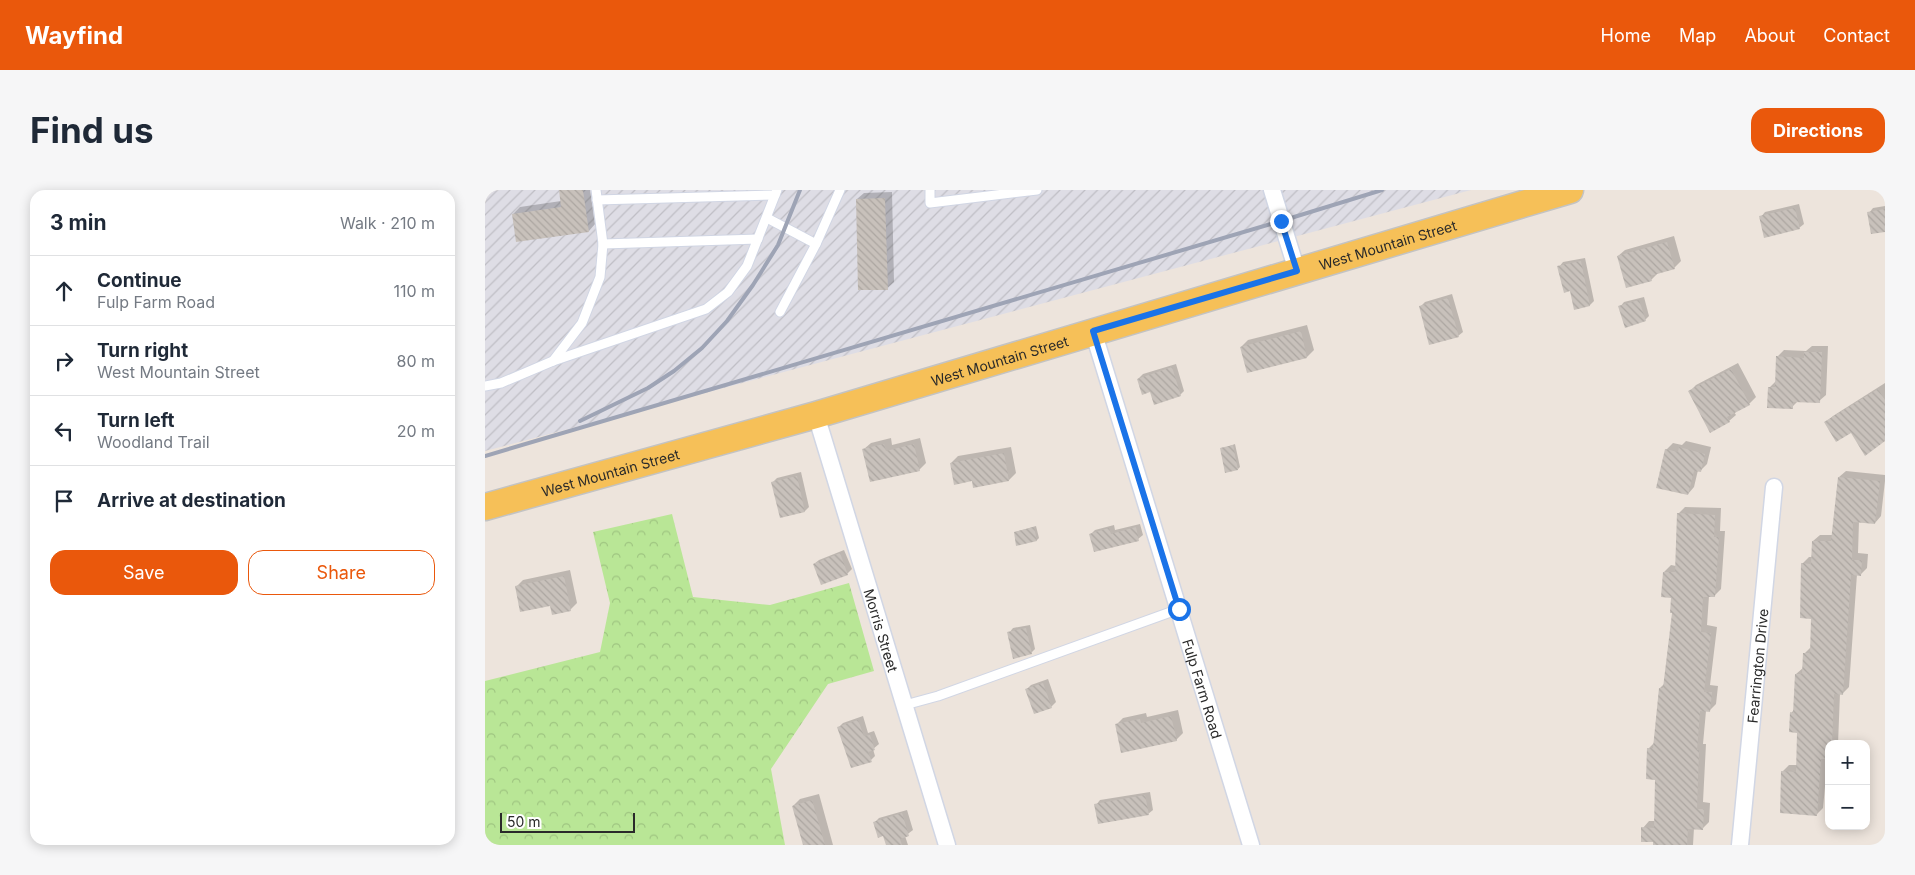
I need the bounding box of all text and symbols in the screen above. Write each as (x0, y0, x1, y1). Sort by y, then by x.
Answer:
text: Wayfind (25, 21, 123, 50)
text: Home (1601, 25, 1651, 46)
text: Map (1679, 25, 1716, 46)
text: About (1744, 25, 1795, 46)
text: Contact (1823, 25, 1890, 46)
button: Directions (1751, 108, 1885, 153)
text: Find us (30, 109, 154, 151)
text: 3 min (50, 210, 106, 235)
route end (1270, 210, 1293, 233)
text: Walk · 210 m (340, 213, 435, 233)
street label: West Mountain Street (1317, 216, 1459, 273)
text: Continue (97, 269, 182, 292)
icon: ahead (50, 277, 78, 305)
text: 110 m (393, 281, 435, 301)
text: Fulp Farm Road (97, 292, 215, 312)
street label: West Mountain Street (929, 332, 1071, 389)
text: Turn right (97, 339, 188, 362)
icon: right (50, 347, 78, 375)
text: 80 m (396, 351, 435, 371)
text: West Mountain Street (97, 362, 260, 382)
text: Turn left (97, 409, 175, 432)
icon: left (50, 417, 78, 445)
text: 20 m (397, 421, 435, 441)
text: Woodland Trail (97, 432, 210, 452)
street label: West Mountain Street (539, 445, 682, 499)
icon: arrive (50, 487, 78, 515)
text: Arrive at destination (97, 489, 286, 512)
button: Save (50, 550, 238, 595)
button: Share (248, 550, 435, 595)
street label: Morris Street (861, 586, 902, 674)
route start (1168, 598, 1191, 621)
street label: Fearrington Drive (1743, 608, 1771, 724)
street label: Fulp Farm Road (1180, 637, 1226, 740)
map controls (1825, 740, 1870, 830)
button: + (1825, 740, 1870, 785)
button: − (1825, 785, 1870, 830)
scale bar (500, 810, 635, 833)
text: 50 m (507, 813, 541, 830)

